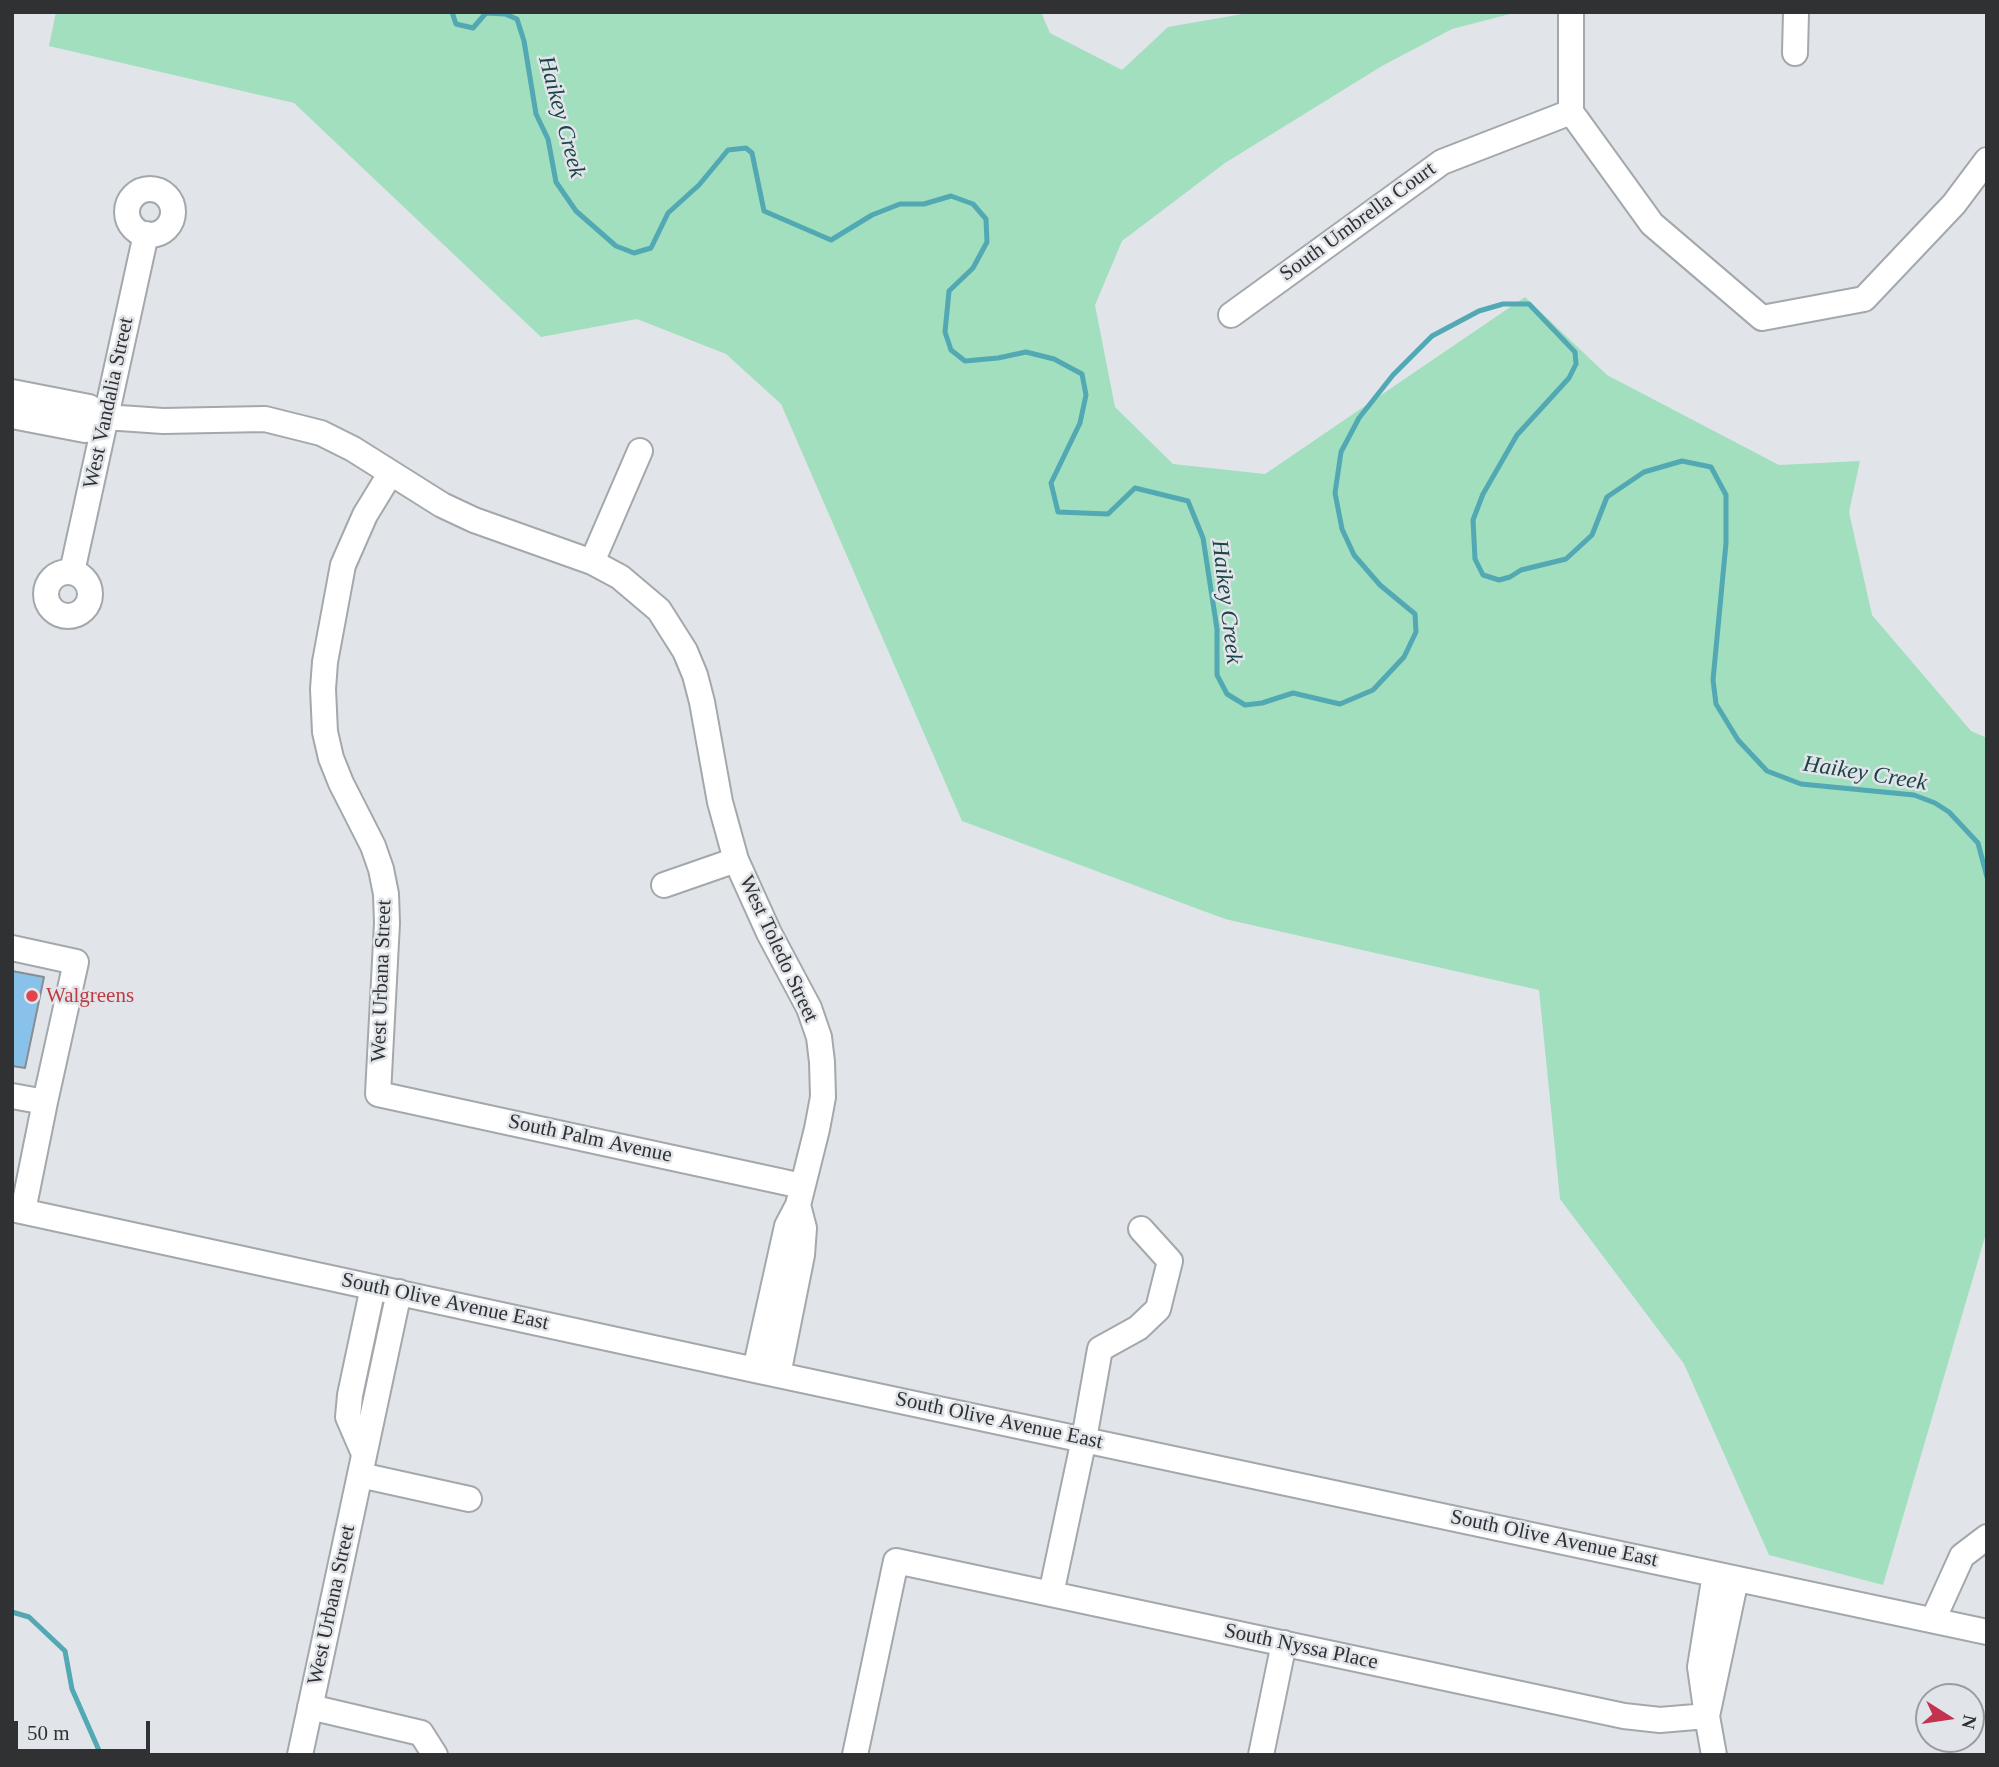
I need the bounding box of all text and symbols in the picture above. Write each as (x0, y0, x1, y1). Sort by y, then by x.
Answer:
water label: Haikey Creek (532, 53, 590, 181)
street label: South Umbrella Court (1275, 157, 1441, 287)
street label: West Vandalia Street (79, 315, 139, 491)
water label: Haikey Creek (1205, 538, 1247, 666)
water label: Haikey Creek (1801, 751, 1929, 797)
street label: West Toledo Street (733, 872, 823, 1026)
street label: West Urbana Street (367, 899, 397, 1063)
place label: Walgreens (46, 983, 134, 1009)
marker: Walgreens (24, 988, 40, 1004)
street label: South Palm Avenue (506, 1109, 674, 1169)
street label: South Olive Avenue East (339, 1268, 551, 1336)
street label: South Olive Avenue East (893, 1387, 1105, 1455)
street label: South Olive Avenue East (1448, 1505, 1660, 1573)
street label: West Urbana Street (303, 1523, 361, 1687)
street label: South Nyssa Place (1222, 1618, 1380, 1676)
north arrow (1915, 1683, 1985, 1753)
scale bar (18, 1708, 154, 1752)
text: N (1957, 1713, 1981, 1731)
text: 50 m (27, 1721, 70, 1745)

